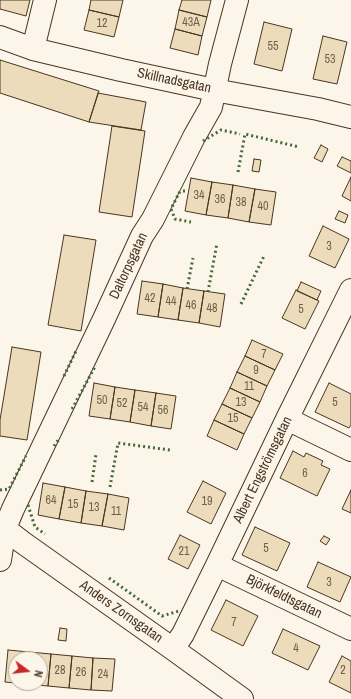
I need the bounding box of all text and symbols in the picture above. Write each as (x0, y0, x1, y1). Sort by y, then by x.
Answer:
house number: 43A (182, 16, 200, 30)
house number: 12 (97, 17, 107, 31)
house number: 55 (268, 40, 278, 54)
house number: 53 (325, 53, 335, 67)
street label: Skillnadsgatan (135, 65, 213, 97)
house number: 34 (194, 189, 204, 203)
house number: 36 (215, 193, 225, 207)
house number: 38 (236, 196, 246, 210)
house number: 40 (258, 200, 268, 214)
street label: Daltorpsgatan (106, 230, 152, 302)
house number: 3 (326, 240, 332, 254)
house number: 42 (145, 292, 155, 306)
house number: 44 (166, 295, 176, 309)
house number: 46 (186, 299, 196, 313)
house number: 48 (207, 302, 217, 316)
house number: 5 (298, 303, 304, 317)
house number: 7 (261, 348, 267, 362)
house number: 9 (253, 364, 259, 378)
house number: 11 (244, 380, 254, 394)
house number: 50 (97, 394, 107, 408)
house number: 13 (236, 396, 246, 410)
house number: 5 (332, 396, 338, 410)
house number: 52 (117, 397, 127, 411)
house number: 54 (138, 401, 148, 415)
house number: 56 (158, 404, 168, 418)
house number: 15 (228, 412, 238, 426)
street label: Albert Engströmsgatan (230, 414, 296, 526)
house number: 6 (302, 467, 308, 481)
house number: 64 (46, 494, 56, 508)
house number: 19 (202, 495, 212, 509)
house number: 15 (68, 498, 78, 512)
house number: 13 (89, 501, 99, 515)
house number: 11 (111, 505, 121, 519)
house number: 5 (263, 542, 269, 556)
house number: 21 (179, 545, 189, 559)
street label: Björkfeldtsgatan (243, 571, 325, 623)
house number: 3 (326, 576, 332, 590)
street label: Anders Zornsgatan (76, 577, 166, 647)
house number: 7 (231, 616, 237, 630)
house number: 4 (293, 642, 299, 656)
north arrow (8, 651, 48, 691)
house number: 28 (55, 664, 65, 678)
house number: 2 (340, 664, 346, 678)
house number: 26 (76, 666, 86, 680)
house number: 24 (98, 668, 108, 682)
text: N (31, 669, 46, 679)

